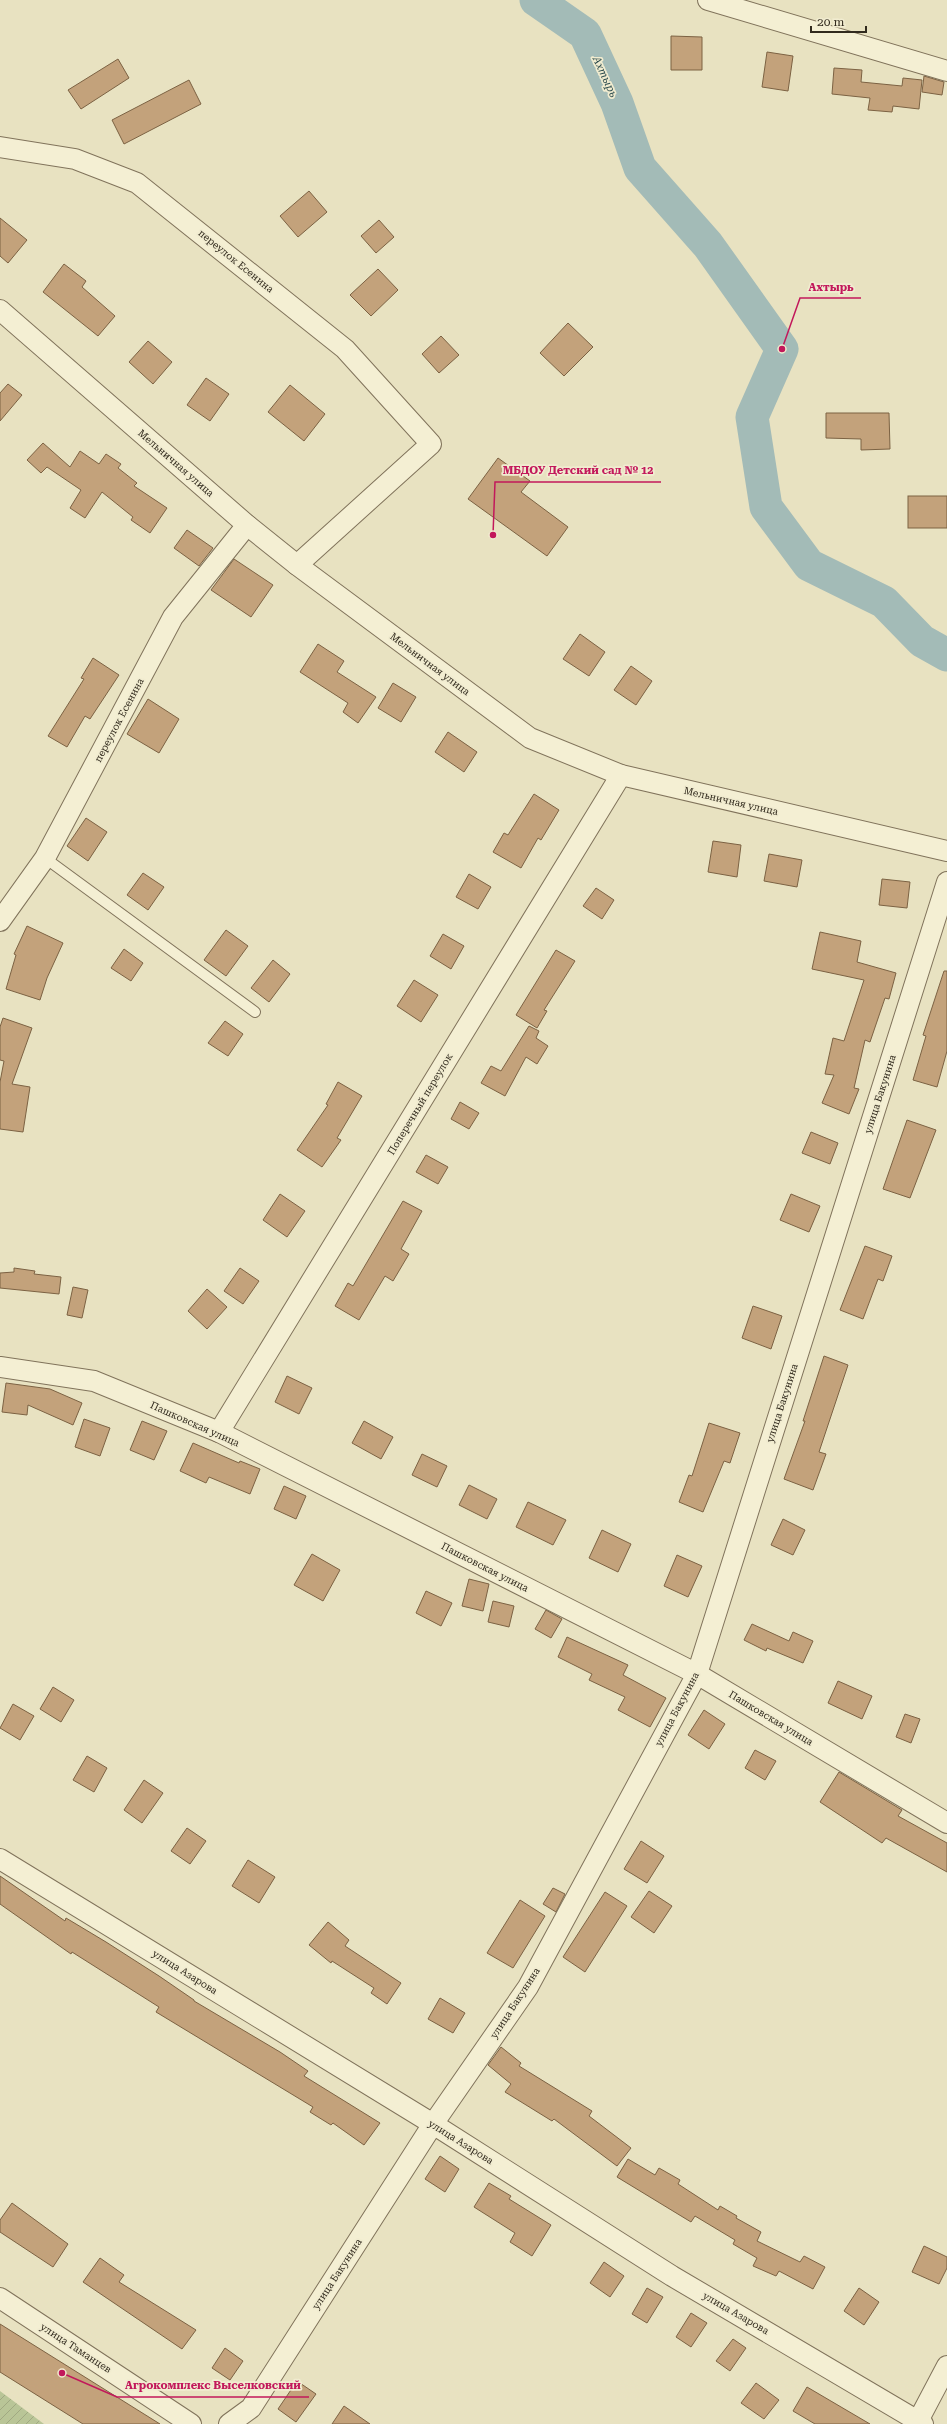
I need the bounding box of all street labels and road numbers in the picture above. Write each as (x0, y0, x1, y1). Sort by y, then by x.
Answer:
street label: переулок Есенина (196, 227, 276, 295)
street label: Мельничная улица (136, 427, 217, 499)
street label: Мельничная улица (388, 631, 472, 698)
street label: переулок Есенина (92, 676, 146, 764)
street label: Мельничная улица (683, 785, 780, 817)
street label: Поперечный переулок (385, 1051, 455, 1157)
street label: улица Бакунина (862, 1053, 898, 1135)
street label: улица Бакунина (764, 1362, 800, 1444)
street label: Пашковская улица (149, 1399, 242, 1449)
street label: Пашковская улица (440, 1540, 531, 1594)
street label: улица Бакунина (653, 1670, 701, 1748)
street label: Пашковская улица (727, 1688, 816, 1748)
street label: улица Азарова (151, 1948, 220, 1997)
street label: улица Бакунина (488, 1965, 542, 2040)
street label: улица Азарова (427, 2118, 496, 2167)
street label: улица Бакунина (310, 2236, 364, 2311)
street label: улица Азарова (701, 2290, 771, 2337)
street label: улица Таманцев (39, 2321, 114, 2375)

